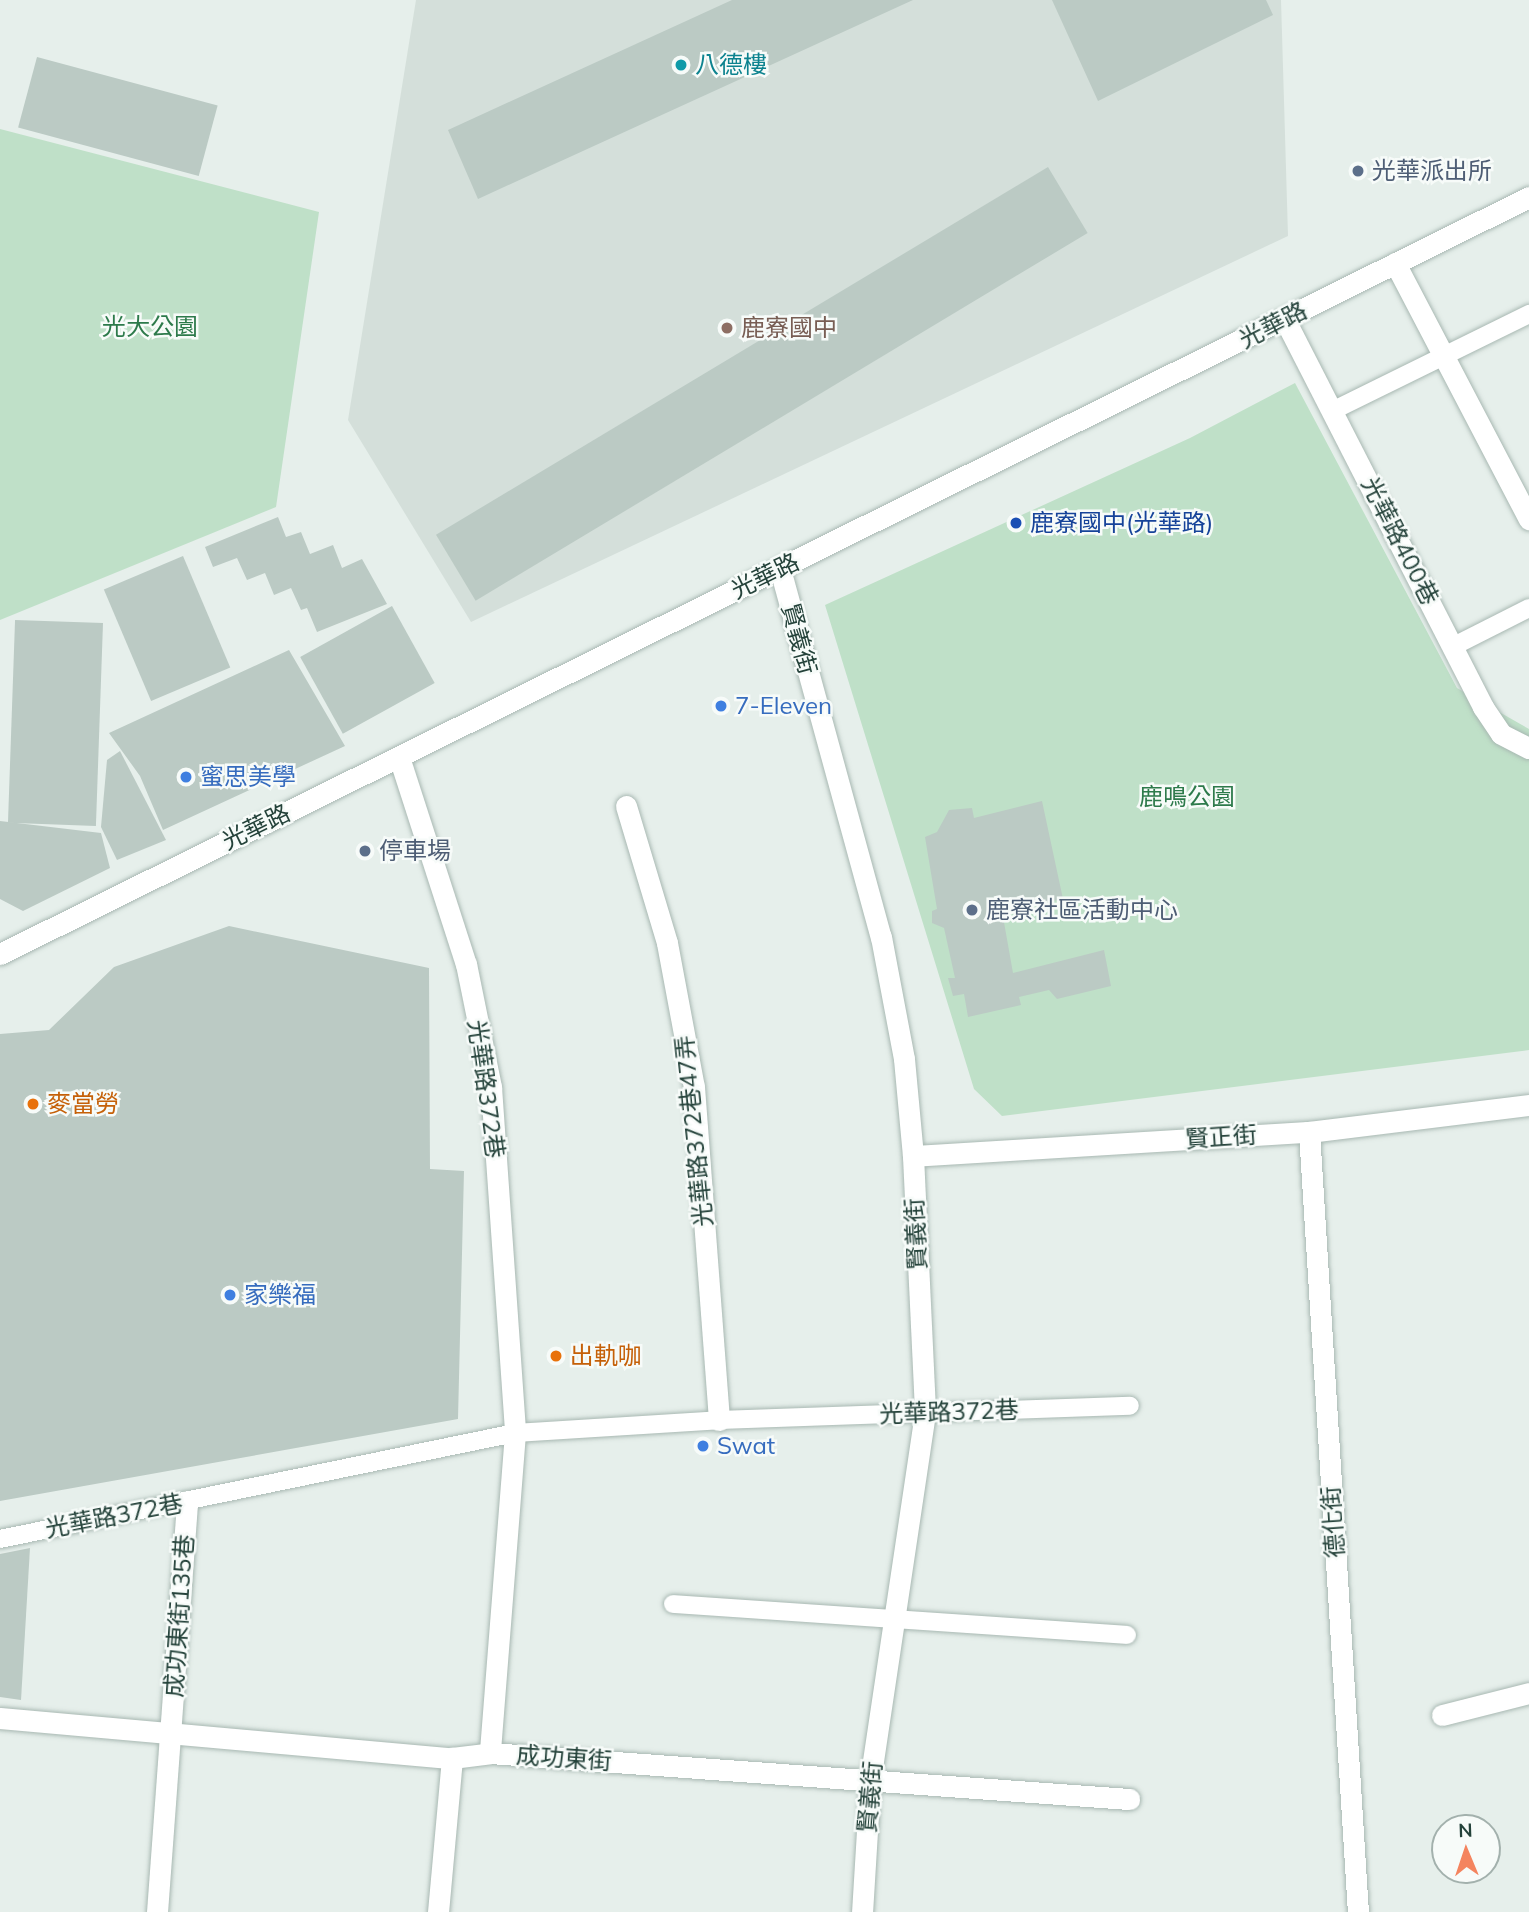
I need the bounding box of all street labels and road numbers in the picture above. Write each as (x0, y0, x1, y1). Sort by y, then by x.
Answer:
street label: 光華路 (1234, 296, 1312, 354)
street label: 光華路400巷 (1356, 472, 1444, 610)
street label: 光華路 (726, 547, 804, 605)
street label: 賢義街 (776, 600, 822, 678)
street label: 光華路 (217, 798, 295, 856)
street label: 光華路372巷 (462, 1018, 510, 1160)
street label: 光華路372巷47弄 (670, 1034, 718, 1228)
street label: 賢正街 (1184, 1120, 1258, 1154)
street label: 賢義街 (900, 1197, 932, 1271)
street label: 光華路372巷 (879, 1395, 1019, 1429)
street label: 德化街 (1316, 1485, 1350, 1559)
street label: 光華路372巷 (43, 1489, 185, 1543)
street label: 成功東街135巷 (159, 1534, 199, 1698)
street label: 成功東街 (515, 1740, 613, 1776)
street label: 賢義街 (853, 1760, 887, 1834)

